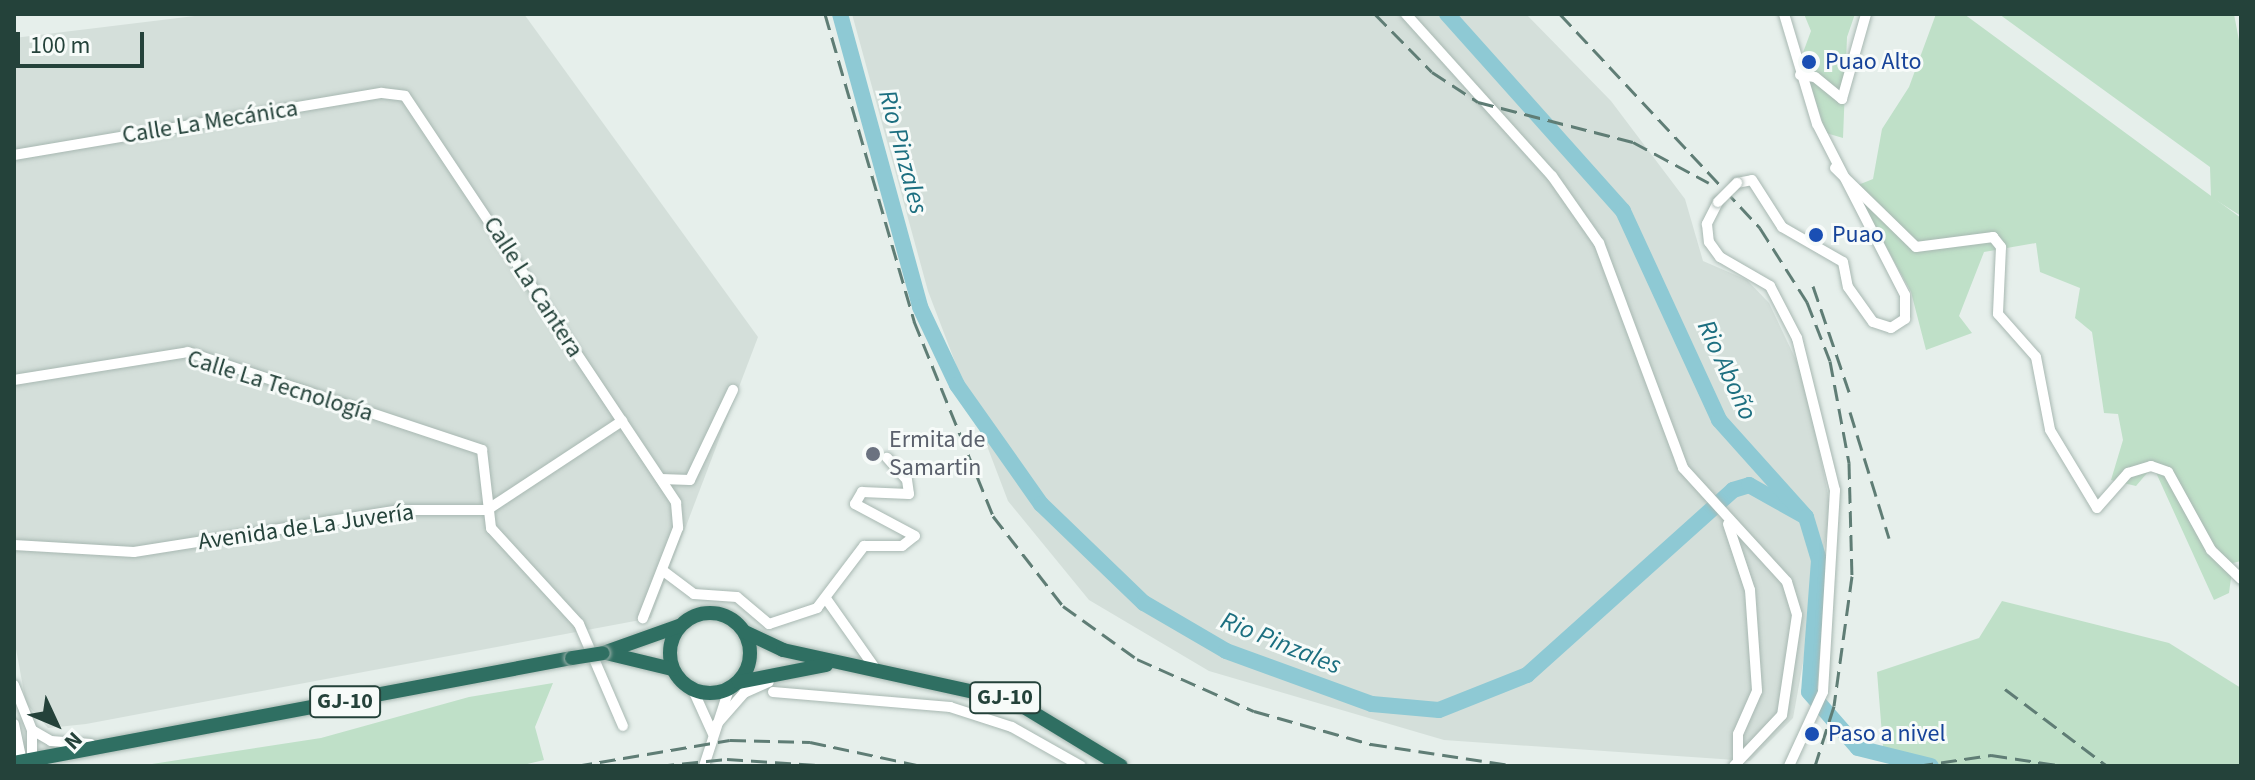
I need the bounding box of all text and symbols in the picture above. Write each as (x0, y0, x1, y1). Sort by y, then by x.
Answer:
scale bar (20, 16, 148, 66)
text: 100 m (30, 28, 90, 63)
place label: Puao Alto (1825, 48, 1921, 76)
marker: Puao Alto (1800, 53, 1818, 71)
water label: Rio Pinzales (871, 87, 935, 217)
street label: Calle La Mecánica (120, 94, 300, 150)
street label: Calle La Cantera (477, 211, 589, 363)
place label: Puao (1832, 221, 1884, 249)
marker: Puao (1807, 226, 1825, 244)
water label: Rio Aboño (1690, 315, 1764, 425)
street label: Calle La Tecnología (184, 344, 376, 428)
place label: Ermita de Samartin (889, 426, 985, 482)
marker: Ermita de Samartin (864, 445, 882, 463)
street label: Avenida de La Juvería (196, 498, 416, 556)
water label: Rio Pinzales (1216, 605, 1346, 681)
road number: GJ-10 (969, 680, 1041, 716)
north arrow (16, 684, 96, 764)
road number: GJ-10 (309, 684, 381, 720)
place label: Paso a nivel (1828, 720, 1946, 748)
text: N (57, 724, 90, 757)
marker: Paso a nivel (1803, 725, 1821, 743)

